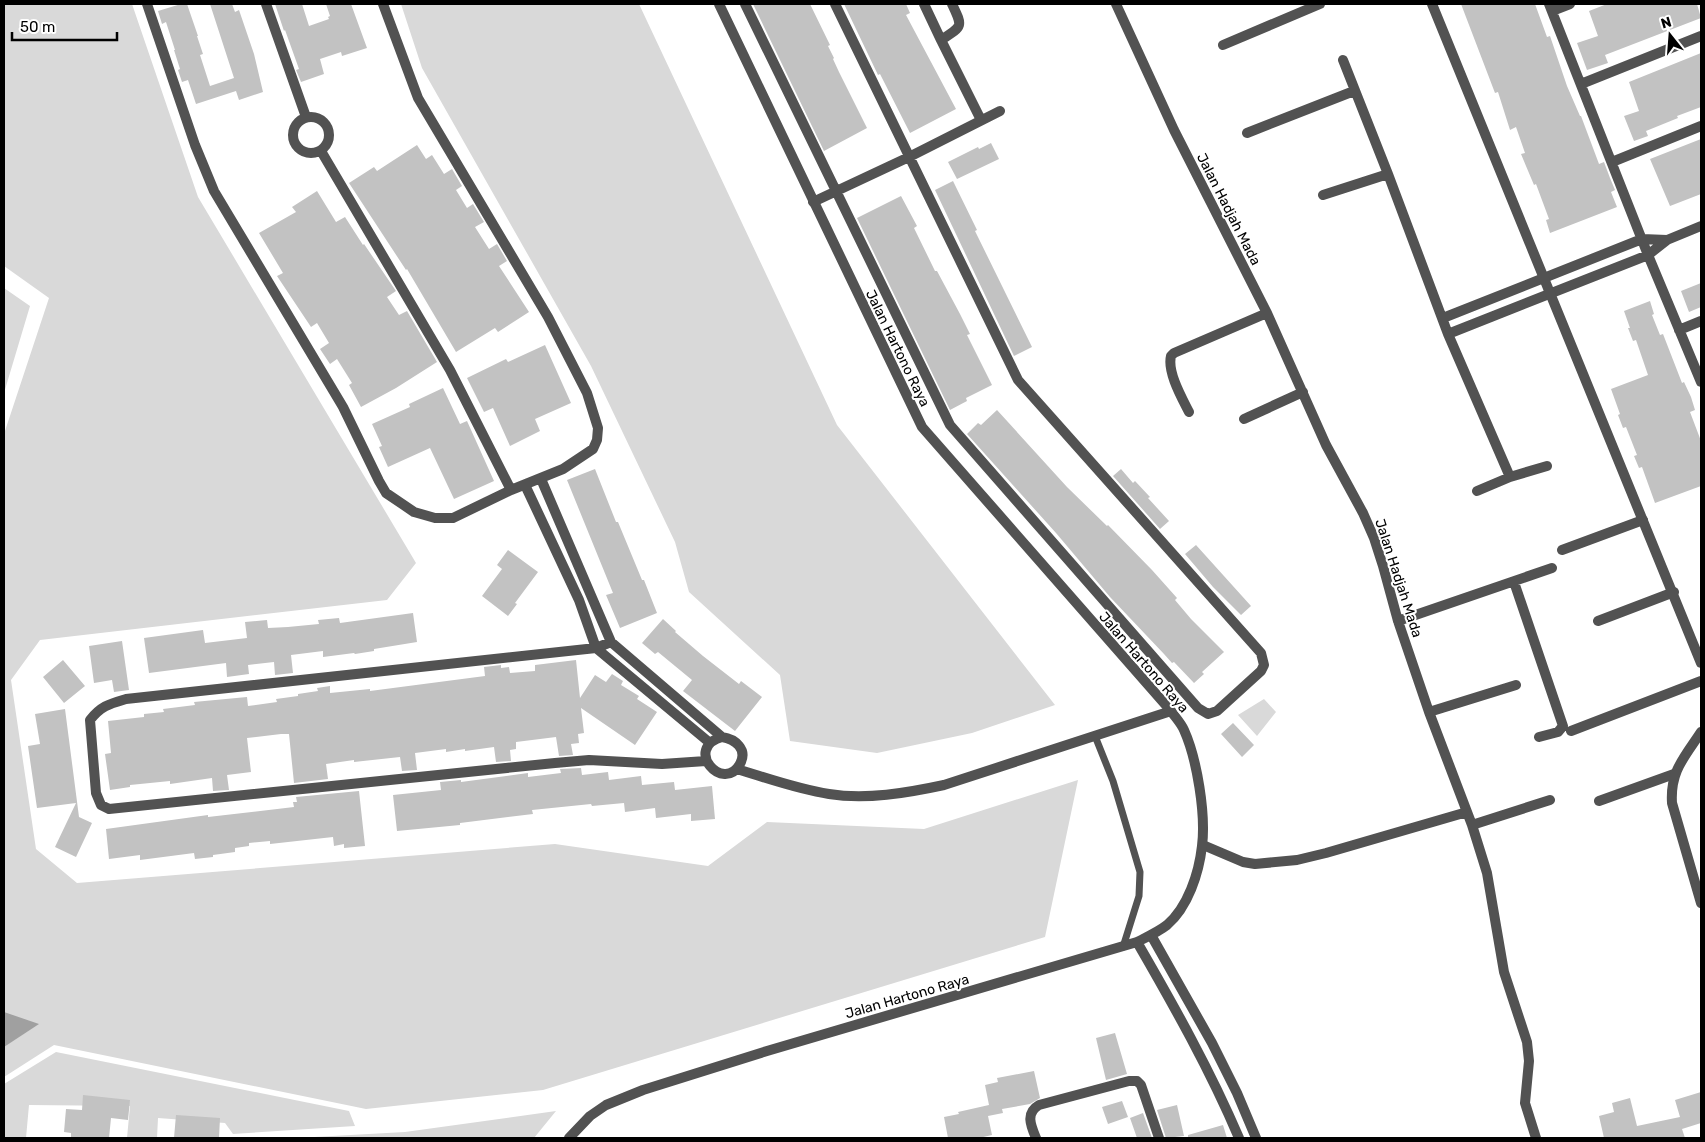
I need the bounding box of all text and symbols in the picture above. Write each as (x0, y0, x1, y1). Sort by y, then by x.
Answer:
scale bar (12, 10, 118, 42)
north arrow (1645, 10, 1695, 60)
text: N (1659, 13, 1674, 33)
text: 50 m (20, 18, 55, 36)
street label: Jalan Hadjah Mada (1193, 150, 1264, 268)
street label: Jalan Hartono Raya (862, 287, 933, 409)
street label: Jalan Hadjah Mada (1371, 517, 1426, 640)
street label: Jalan Hartono Raya (1095, 608, 1192, 716)
street label: Jalan Hartono Raya (843, 971, 971, 1022)

